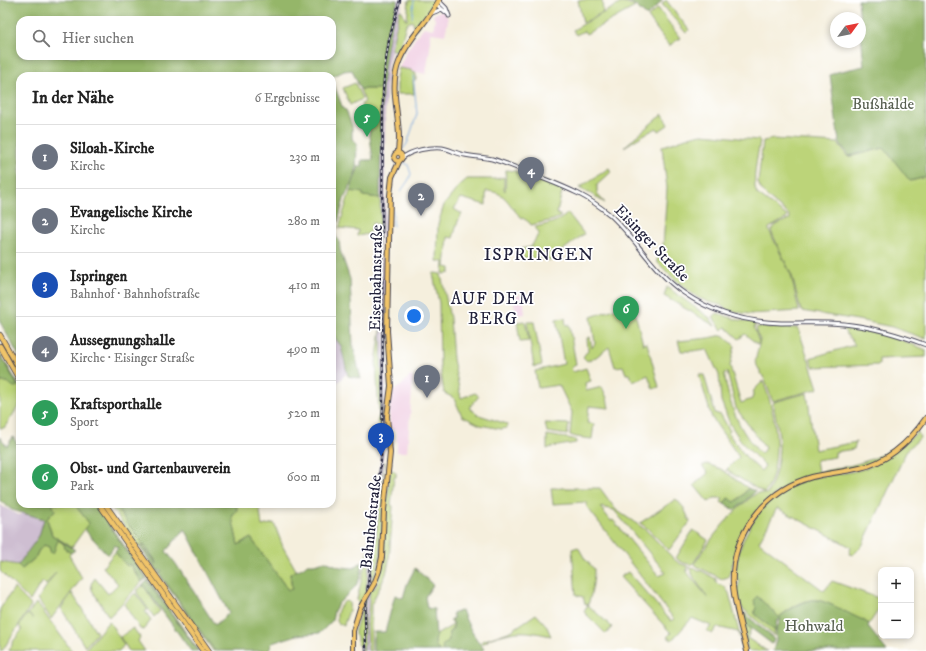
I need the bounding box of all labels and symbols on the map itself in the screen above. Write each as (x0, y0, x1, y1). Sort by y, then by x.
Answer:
north arrow (830, 12, 866, 48)
park label: Bußhälde (852, 94, 914, 114)
pin: 5 (354, 104, 380, 137)
pin: 4 (518, 157, 544, 190)
pin: 2 (408, 183, 434, 216)
street label: Eisinger Straße (610, 200, 694, 286)
street label: Eisenbahnstraße (365, 224, 387, 331)
district label: ISPRINGEN (484, 244, 594, 266)
district label: AUF DEM BERG (451, 288, 535, 330)
pin: 6 (613, 296, 639, 329)
your location (404, 306, 424, 326)
pin: 1 (414, 365, 440, 398)
pin: 3 (368, 423, 394, 456)
street label: Bahnhofstraße (356, 474, 386, 570)
park label: Hohwald (785, 616, 844, 636)

